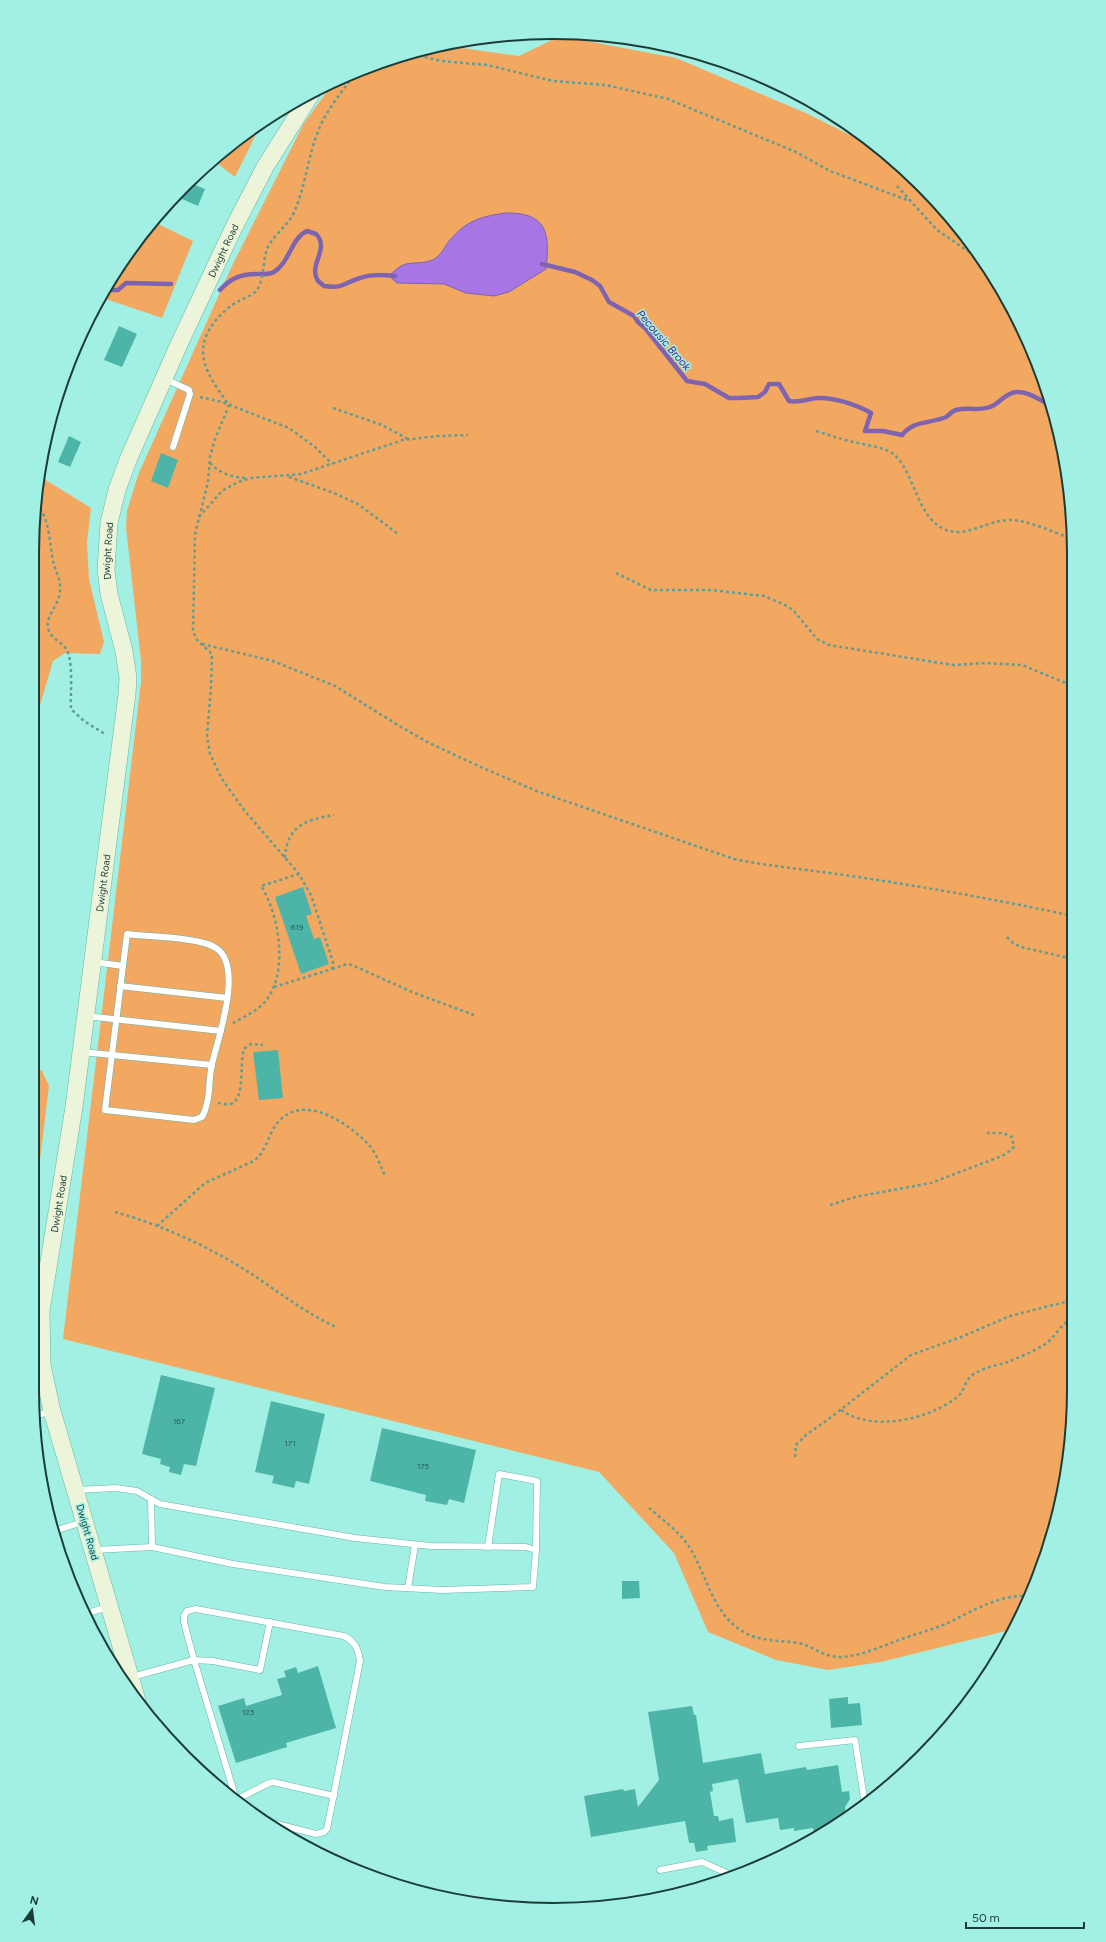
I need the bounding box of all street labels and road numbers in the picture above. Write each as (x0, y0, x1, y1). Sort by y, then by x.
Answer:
street label: Dwight Road (205, 221, 242, 280)
street label: Dwight Road (100, 522, 116, 581)
street label: Dwight Road (93, 853, 113, 913)
street label: Dwight Road (48, 1174, 70, 1234)
street label: Dwight Road (73, 1503, 102, 1562)

